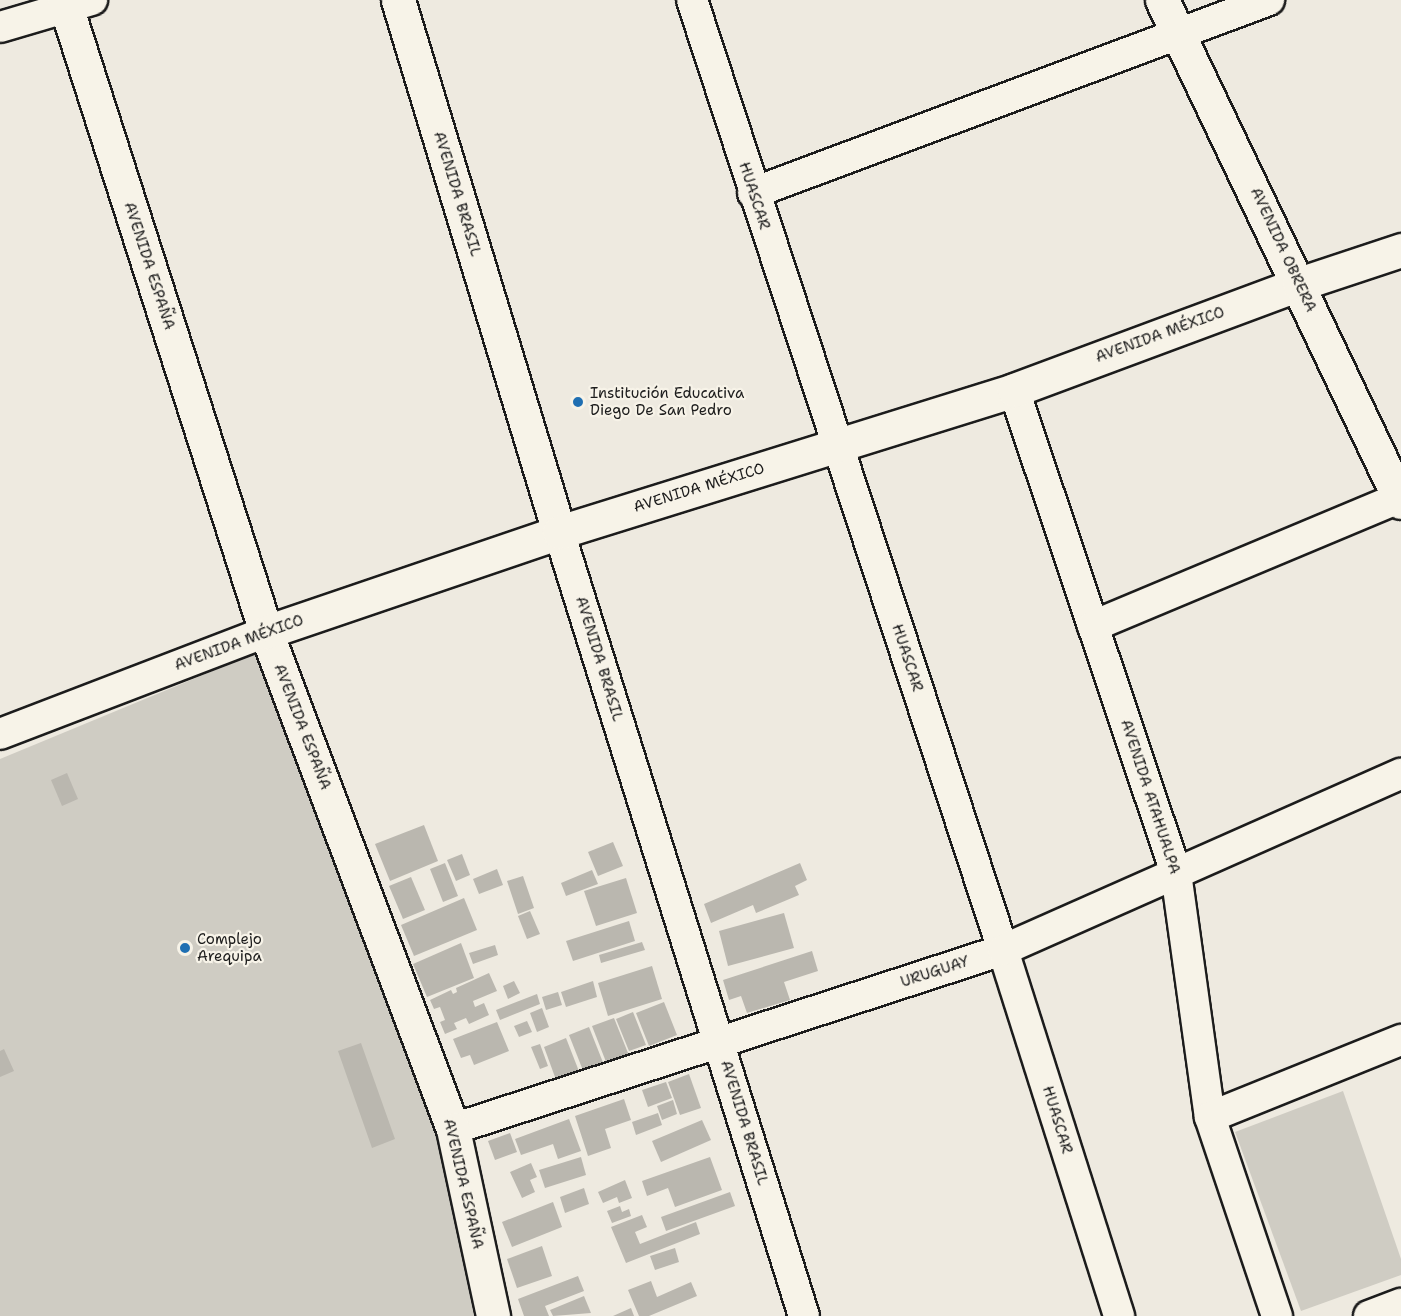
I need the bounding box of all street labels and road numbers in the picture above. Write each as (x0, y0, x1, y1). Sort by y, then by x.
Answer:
street label: AVENIDA BRASIL (429, 129, 485, 259)
street label: HUASCAR (735, 160, 773, 232)
street label: AVENIDA OBRERA (1246, 185, 1320, 315)
street label: AVENIDA ESPAÑA (120, 200, 178, 332)
street label: AVENIDA MÉXICO (1093, 303, 1227, 367)
street label: AVENIDA MÉXICO (631, 460, 767, 516)
street label: AVENIDA BRASIL (571, 594, 627, 724)
street label: AVENIDA MÉXICO (172, 611, 306, 675)
street label: HUASCAR (888, 622, 926, 694)
street label: AVENIDA ESPAÑA (270, 662, 334, 792)
street label: AVENIDA ATAHUALPA (1116, 717, 1184, 877)
street label: URUGUAY (898, 952, 972, 992)
street label: AVENIDA BRASIL (716, 1058, 772, 1188)
street label: HUASCAR (1038, 1084, 1076, 1156)
street label: AVENIDA ESPAÑA (439, 1117, 487, 1251)

